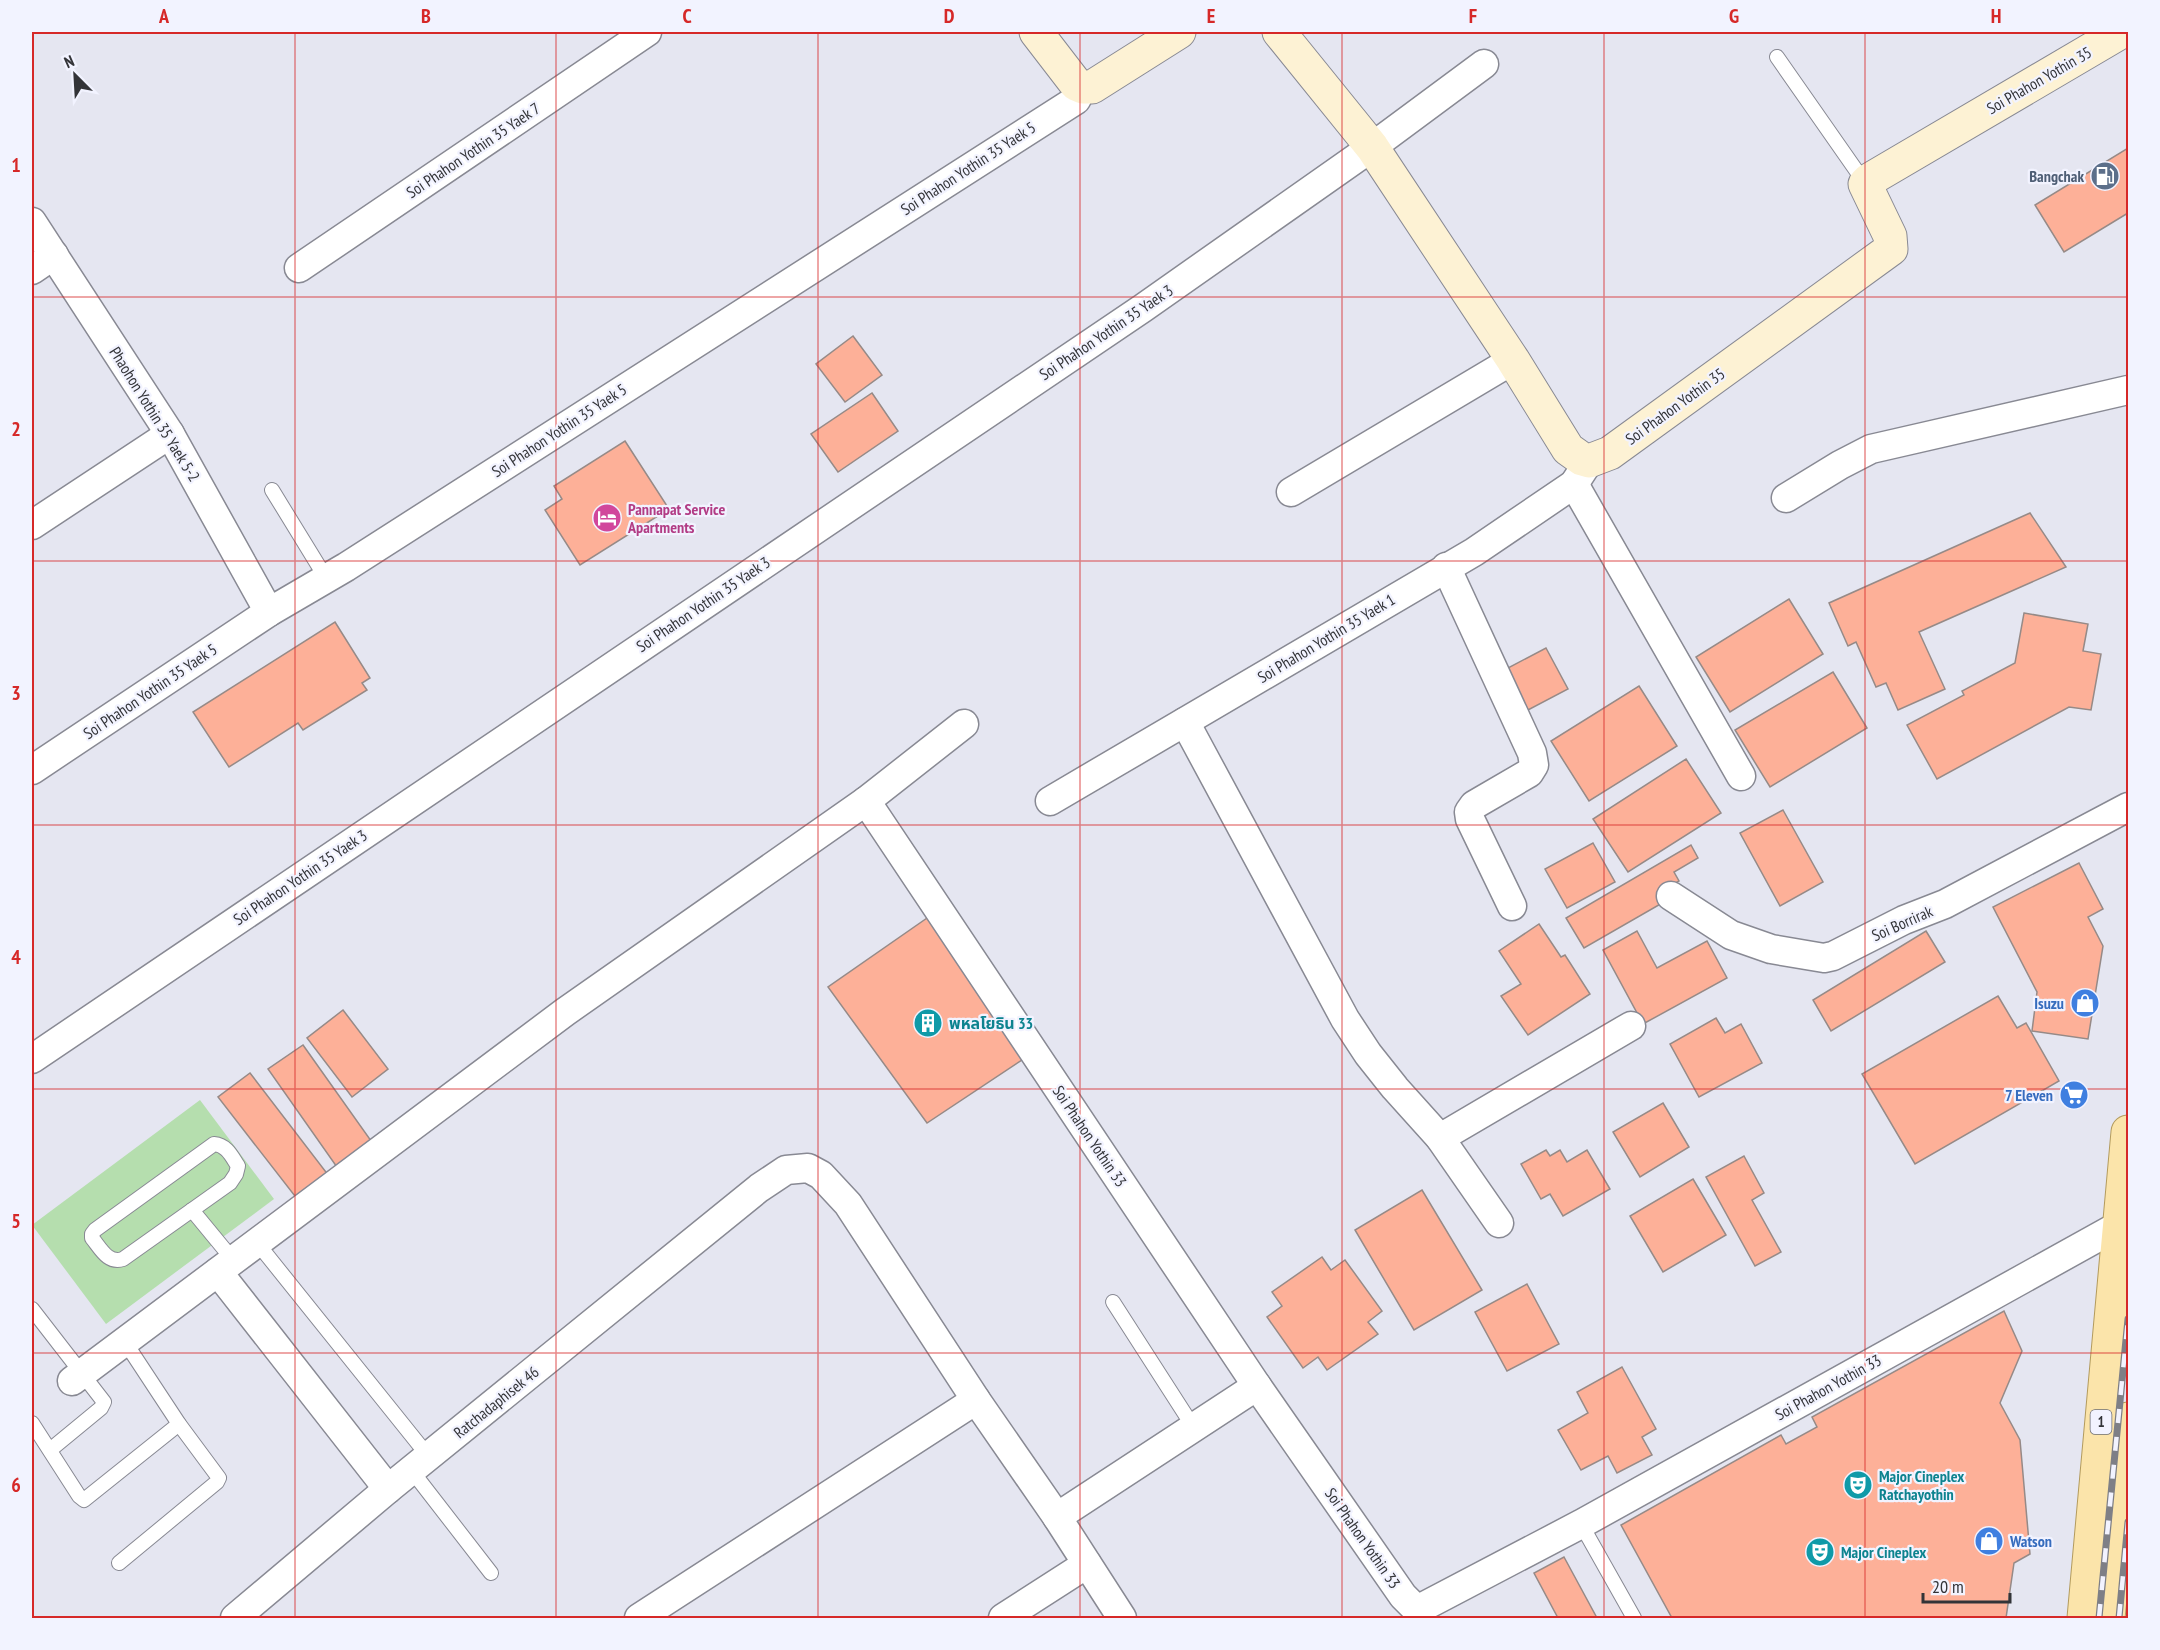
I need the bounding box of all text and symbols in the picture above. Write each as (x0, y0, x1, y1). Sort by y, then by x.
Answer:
text: A (158, 3, 170, 29)
text: B (421, 3, 431, 29)
text: C (682, 3, 692, 29)
text: D (944, 3, 955, 29)
text: E (1207, 3, 1215, 29)
text: F (1469, 3, 1477, 29)
text: G (1729, 3, 1739, 29)
text: H (1991, 3, 2001, 29)
street label: Soi Phahon Yothin 35 (1983, 42, 2095, 118)
north arrow (45, 45, 105, 105)
text: N (61, 50, 77, 72)
street label: Soi Phahon Yothin 35 Yaek 7 (402, 98, 544, 202)
street label: Soi Phahon Yothin 35 Yaek 5 (897, 117, 1039, 219)
text: 1 (11, 152, 21, 178)
fuel station icon: Bangchak (2089, 160, 2121, 192)
place label: Bangchak (2029, 166, 2084, 186)
street label: Soi Phahon Yothin 35 Yaek 3 (1035, 280, 1177, 384)
street label: Phaohon Yothin 35 Yaek 5-2 (105, 343, 205, 485)
street label: Soi Phahon Yothin 35 (1621, 363, 1729, 449)
street label: Soi Phahon Yothin 35 Yaek 5 (488, 379, 630, 481)
text: 2 (11, 416, 21, 442)
place label: Pannapat Service Apartments (627, 499, 725, 537)
hotel icon: Pannapat Service Apartments (591, 502, 623, 534)
street label: Soi Phahon Yothin 35 Yaek 3 (632, 552, 774, 656)
street label: Soi Phahon Yothin 35 Yaek 1 (1254, 589, 1398, 687)
street label: Soi Phahon Yothin 35 Yaek 5 (79, 639, 221, 743)
text: 3 (11, 680, 21, 706)
street label: Soi Phahon Yothin 35 Yaek 3 (229, 825, 371, 929)
street label: Soi Borrirak (1869, 900, 1936, 945)
text: 4 (11, 944, 21, 970)
shop icon: Isuzu (2069, 987, 2101, 1019)
place label: Isuzu (2034, 993, 2064, 1013)
building icon: พหลโยธิน 33 (912, 1007, 944, 1039)
place label: พหลโยธิน 33 (949, 1013, 1033, 1033)
supermarket icon: 7 Eleven (2058, 1079, 2090, 1111)
street label: Soi Phahon Yothin 33 (1049, 1081, 1131, 1191)
place label: 7 Eleven (2005, 1085, 2053, 1105)
text: 5 (11, 1208, 21, 1234)
street label: Soi Phahon Yothin 33 (1772, 1350, 1884, 1424)
street label: Ratchadaphisek 46 (449, 1362, 543, 1442)
road number: 1 (2090, 1410, 2112, 1434)
place label: Major Cineplex Ratchayothin (1879, 1466, 1964, 1504)
theatre icon: Major Cineplex Ratchayothin (1842, 1469, 1874, 1501)
text: 6 (11, 1472, 21, 1498)
street label: Soi Phahon Yothin 33 (1321, 1484, 1405, 1592)
shop icon: Watson (1973, 1525, 2005, 1557)
place label: Watson (2009, 1531, 2052, 1551)
theatre icon: Major Cineplex (1804, 1536, 1836, 1568)
place label: Major Cineplex (1841, 1542, 1926, 1562)
scale bar (1923, 1566, 2010, 1604)
text: 20 m (1932, 1575, 1964, 1598)

